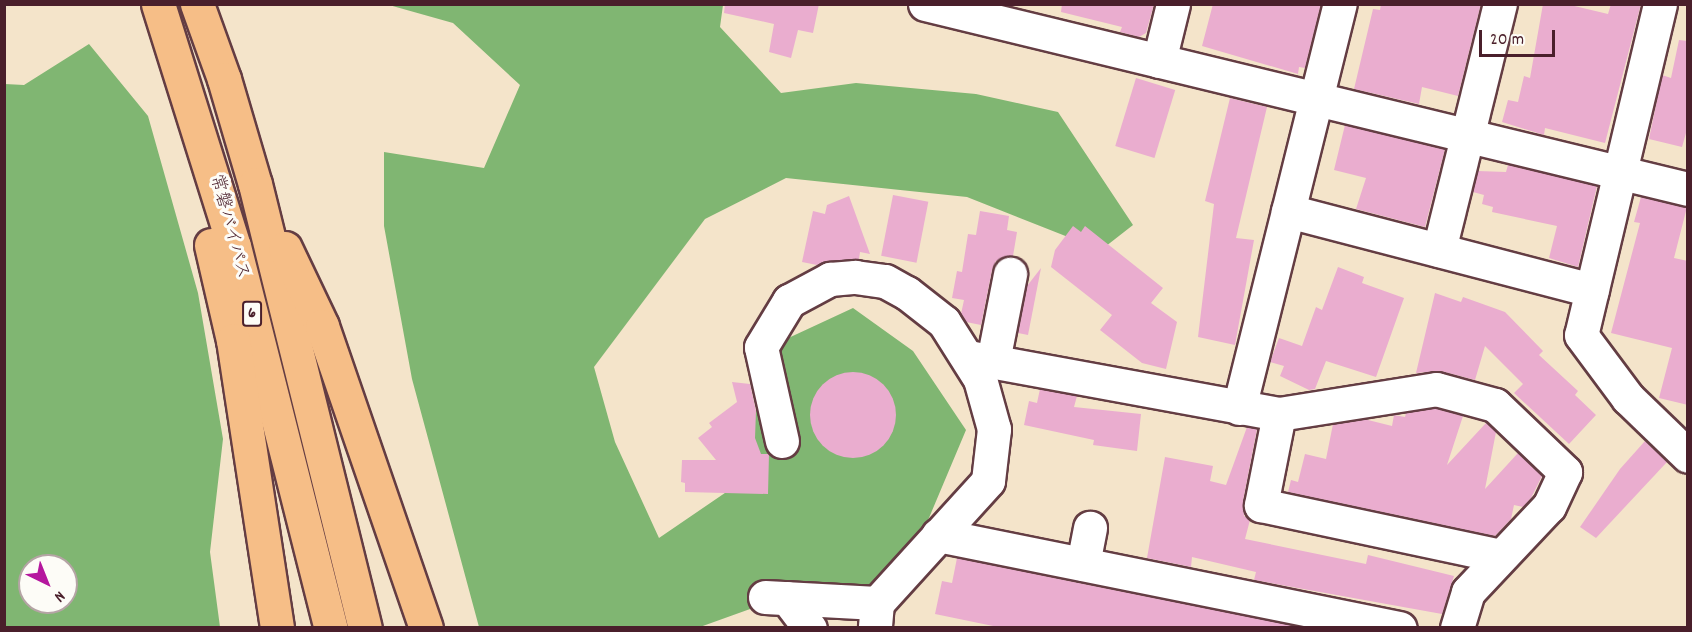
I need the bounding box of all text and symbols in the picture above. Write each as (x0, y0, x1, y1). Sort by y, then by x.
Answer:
scale bar (1482, 18, 1558, 56)
text: 20 m (1490, 28, 1524, 53)
street label: 常磐バイパス (204, 172, 252, 282)
road number: 6 (242, 301, 262, 327)
north arrow (18, 554, 78, 614)
text: N (49, 585, 70, 607)

